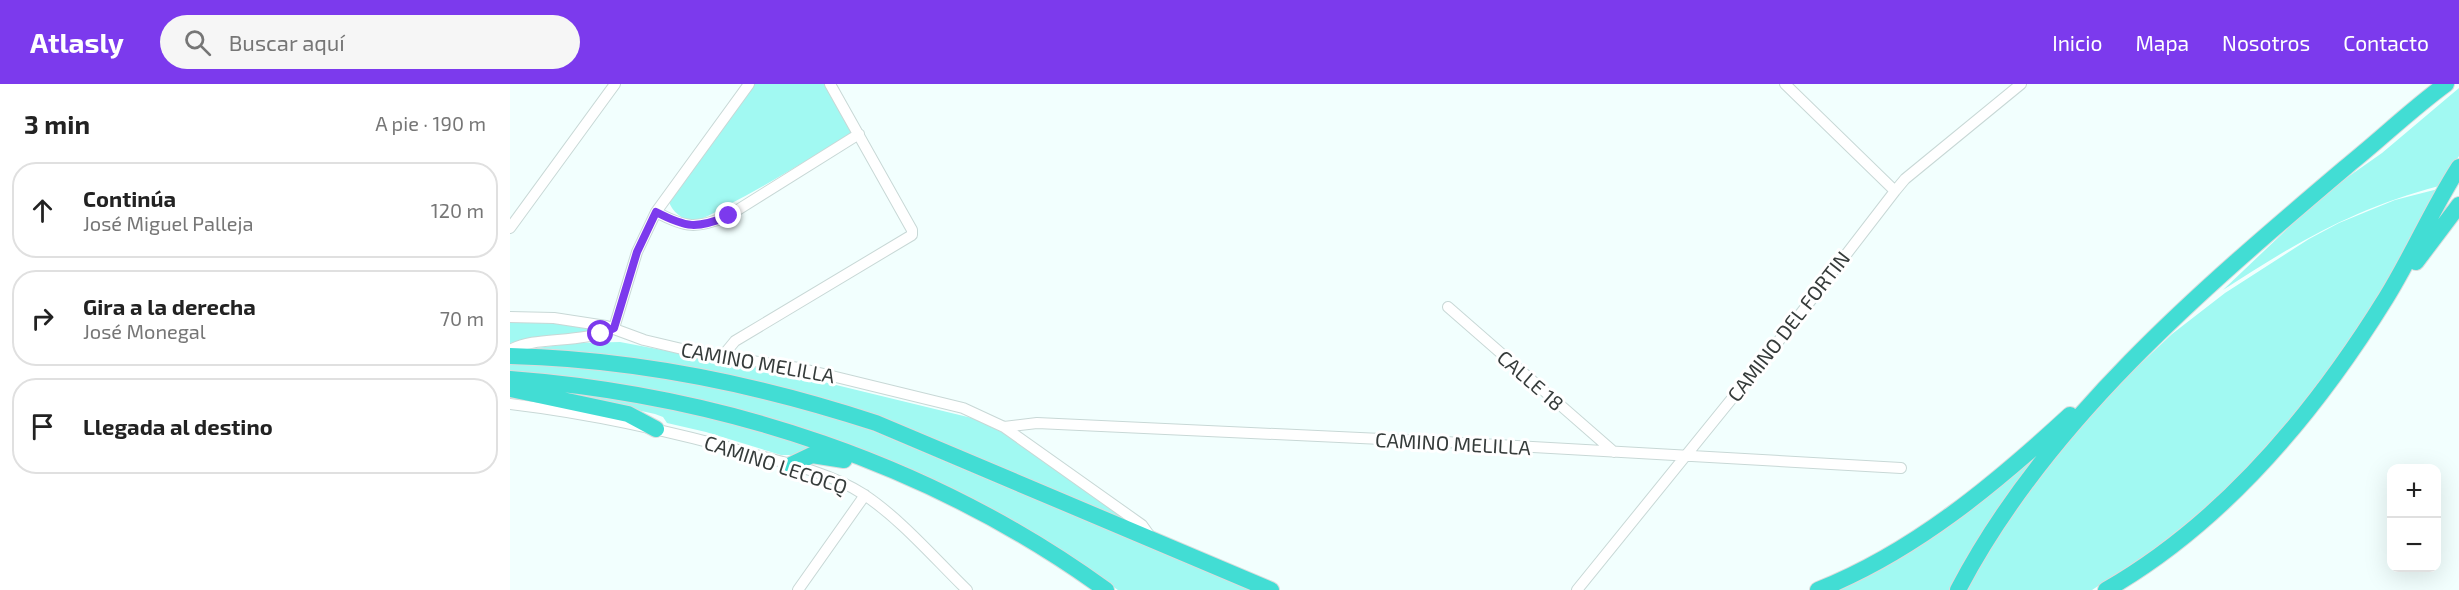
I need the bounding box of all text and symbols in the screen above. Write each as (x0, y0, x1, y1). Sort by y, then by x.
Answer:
search box (160, 15, 580, 69)
text: Atlasly (30, 25, 124, 59)
icon: search (181, 26, 214, 59)
text: Buscar aquí (229, 29, 345, 55)
text: Inicio (2052, 30, 2102, 55)
text: Mapa (2135, 30, 2189, 55)
text: Nosotros (2222, 30, 2310, 55)
text: Contacto (2343, 30, 2429, 55)
text: 3 min (24, 108, 90, 139)
text: A pie · 190 m (375, 111, 486, 135)
text: Continúa (83, 185, 176, 211)
icon: ahead (26, 194, 59, 227)
text: 120 m (431, 198, 484, 222)
route end (715, 202, 741, 228)
text: José Miguel Palleja (83, 211, 254, 235)
street label: CAMINO DEL FORTIN (1722, 246, 1854, 406)
text: Gira a la derecha (83, 293, 256, 319)
icon: right (26, 302, 59, 335)
text: 70 m (440, 306, 484, 330)
text: José Monegal (83, 319, 206, 343)
route start (587, 320, 613, 346)
street label: CAMINO MELILLA (679, 337, 837, 387)
street label: CALLE 18 (1493, 345, 1569, 415)
icon: arrive (26, 410, 59, 443)
text: Llegada al destino (83, 413, 273, 439)
street label: CAMINO MELILLA (1375, 427, 1532, 459)
street label: CAMINO LECOCQ (701, 430, 851, 498)
map controls (2387, 464, 2441, 572)
button: + (2387, 464, 2441, 518)
button: − (2387, 518, 2441, 572)

